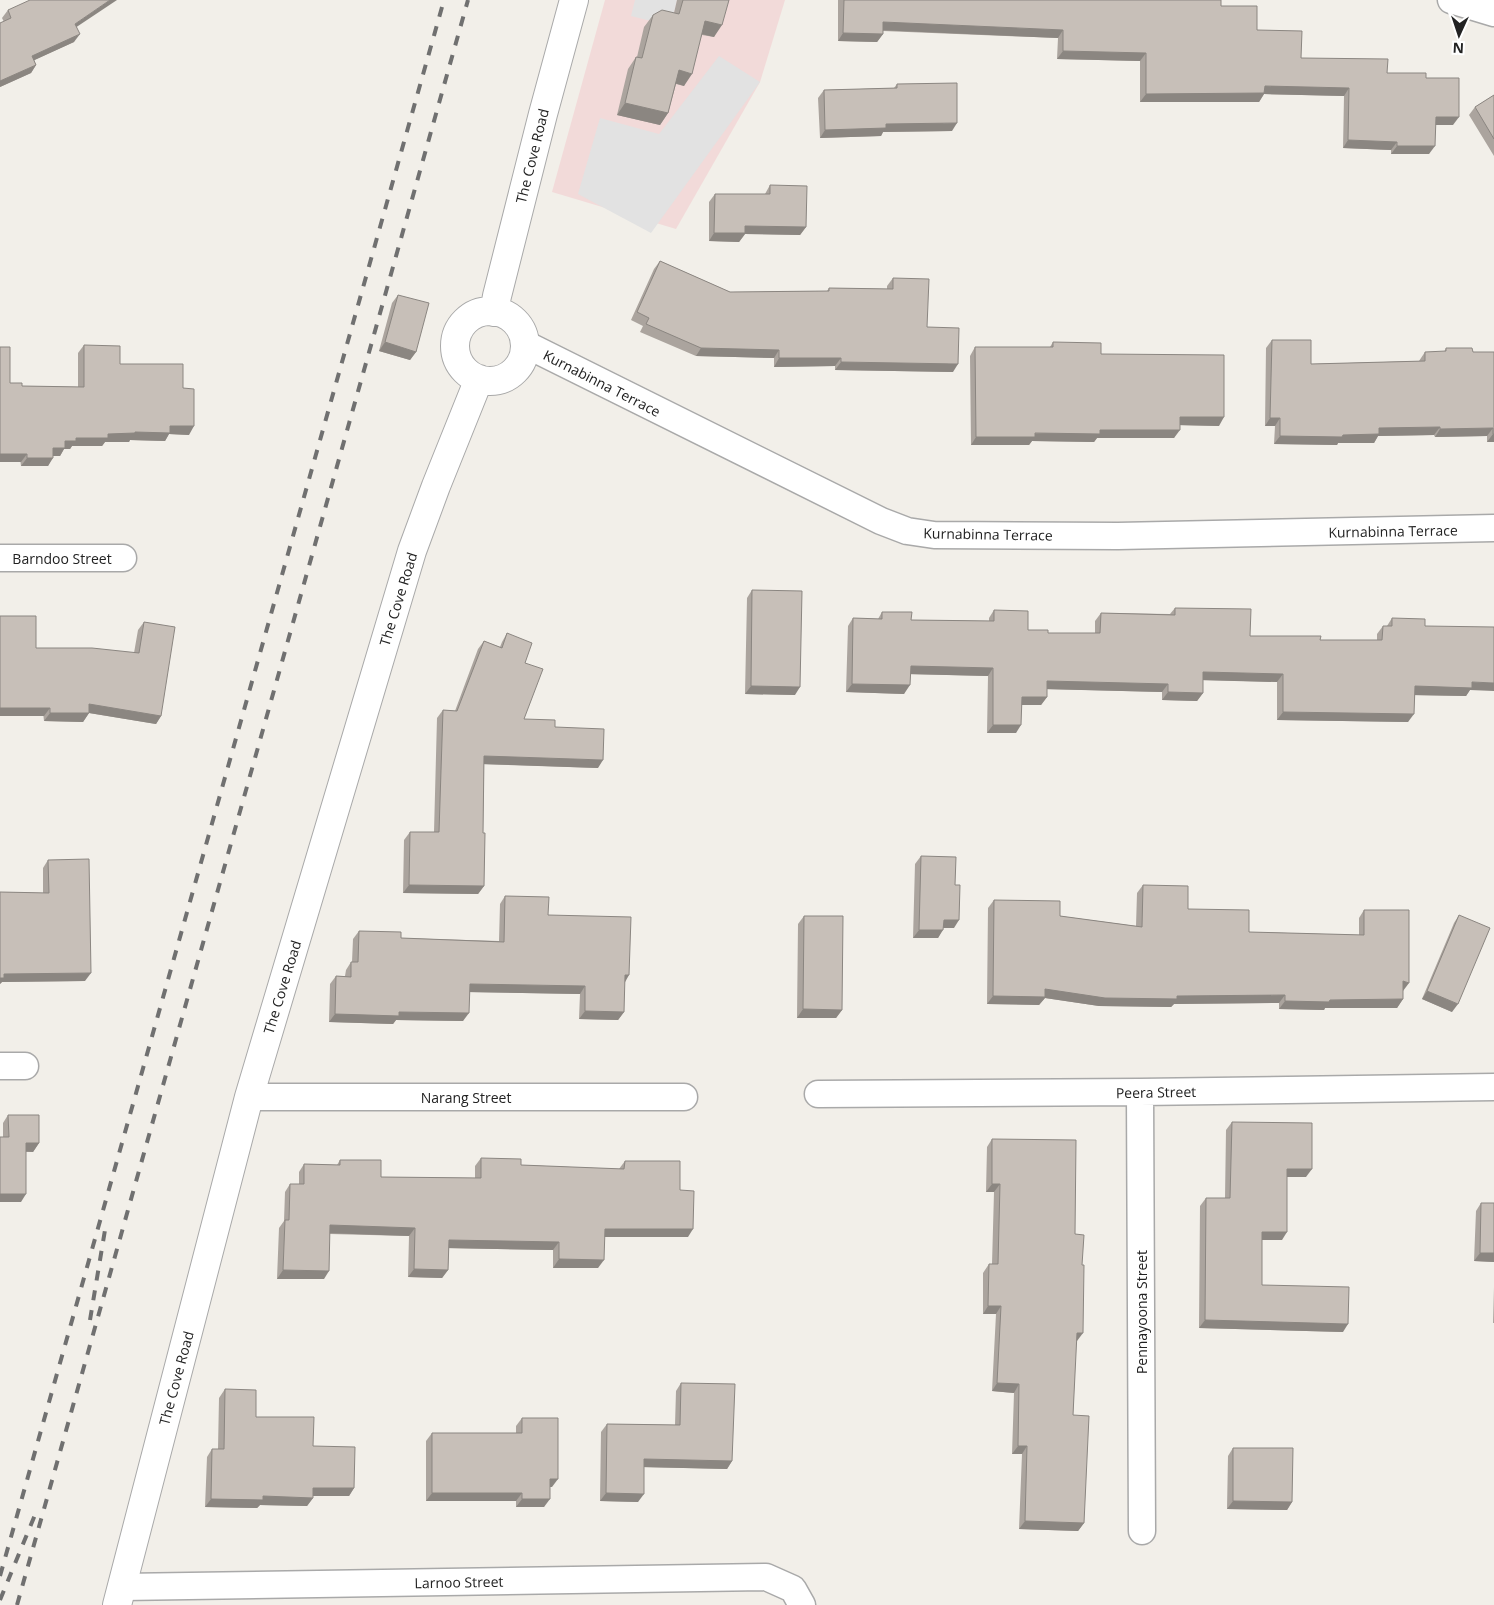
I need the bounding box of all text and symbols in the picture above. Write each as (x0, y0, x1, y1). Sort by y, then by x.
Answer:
north arrow (1434, 10, 1484, 60)
text: N (1452, 39, 1464, 58)
street label: The Cove Road (511, 107, 553, 205)
street label: Kurnabinna Terrace (540, 345, 664, 421)
street label: Kurnabinna Terrace (1328, 520, 1458, 542)
street label: Kurnabinna Terrace (923, 523, 1053, 545)
street label: Barndoo Street (12, 549, 112, 568)
street label: The Cove Road (375, 550, 421, 648)
street label: The Cove Road (259, 938, 305, 1036)
street label: Peera Street (1116, 1082, 1196, 1102)
street label: Narang Street (421, 1088, 511, 1107)
street label: Pennayoona Street (1132, 1250, 1151, 1374)
street label: The Cove Road (154, 1329, 198, 1427)
street label: Larnoo Street (414, 1572, 504, 1592)

